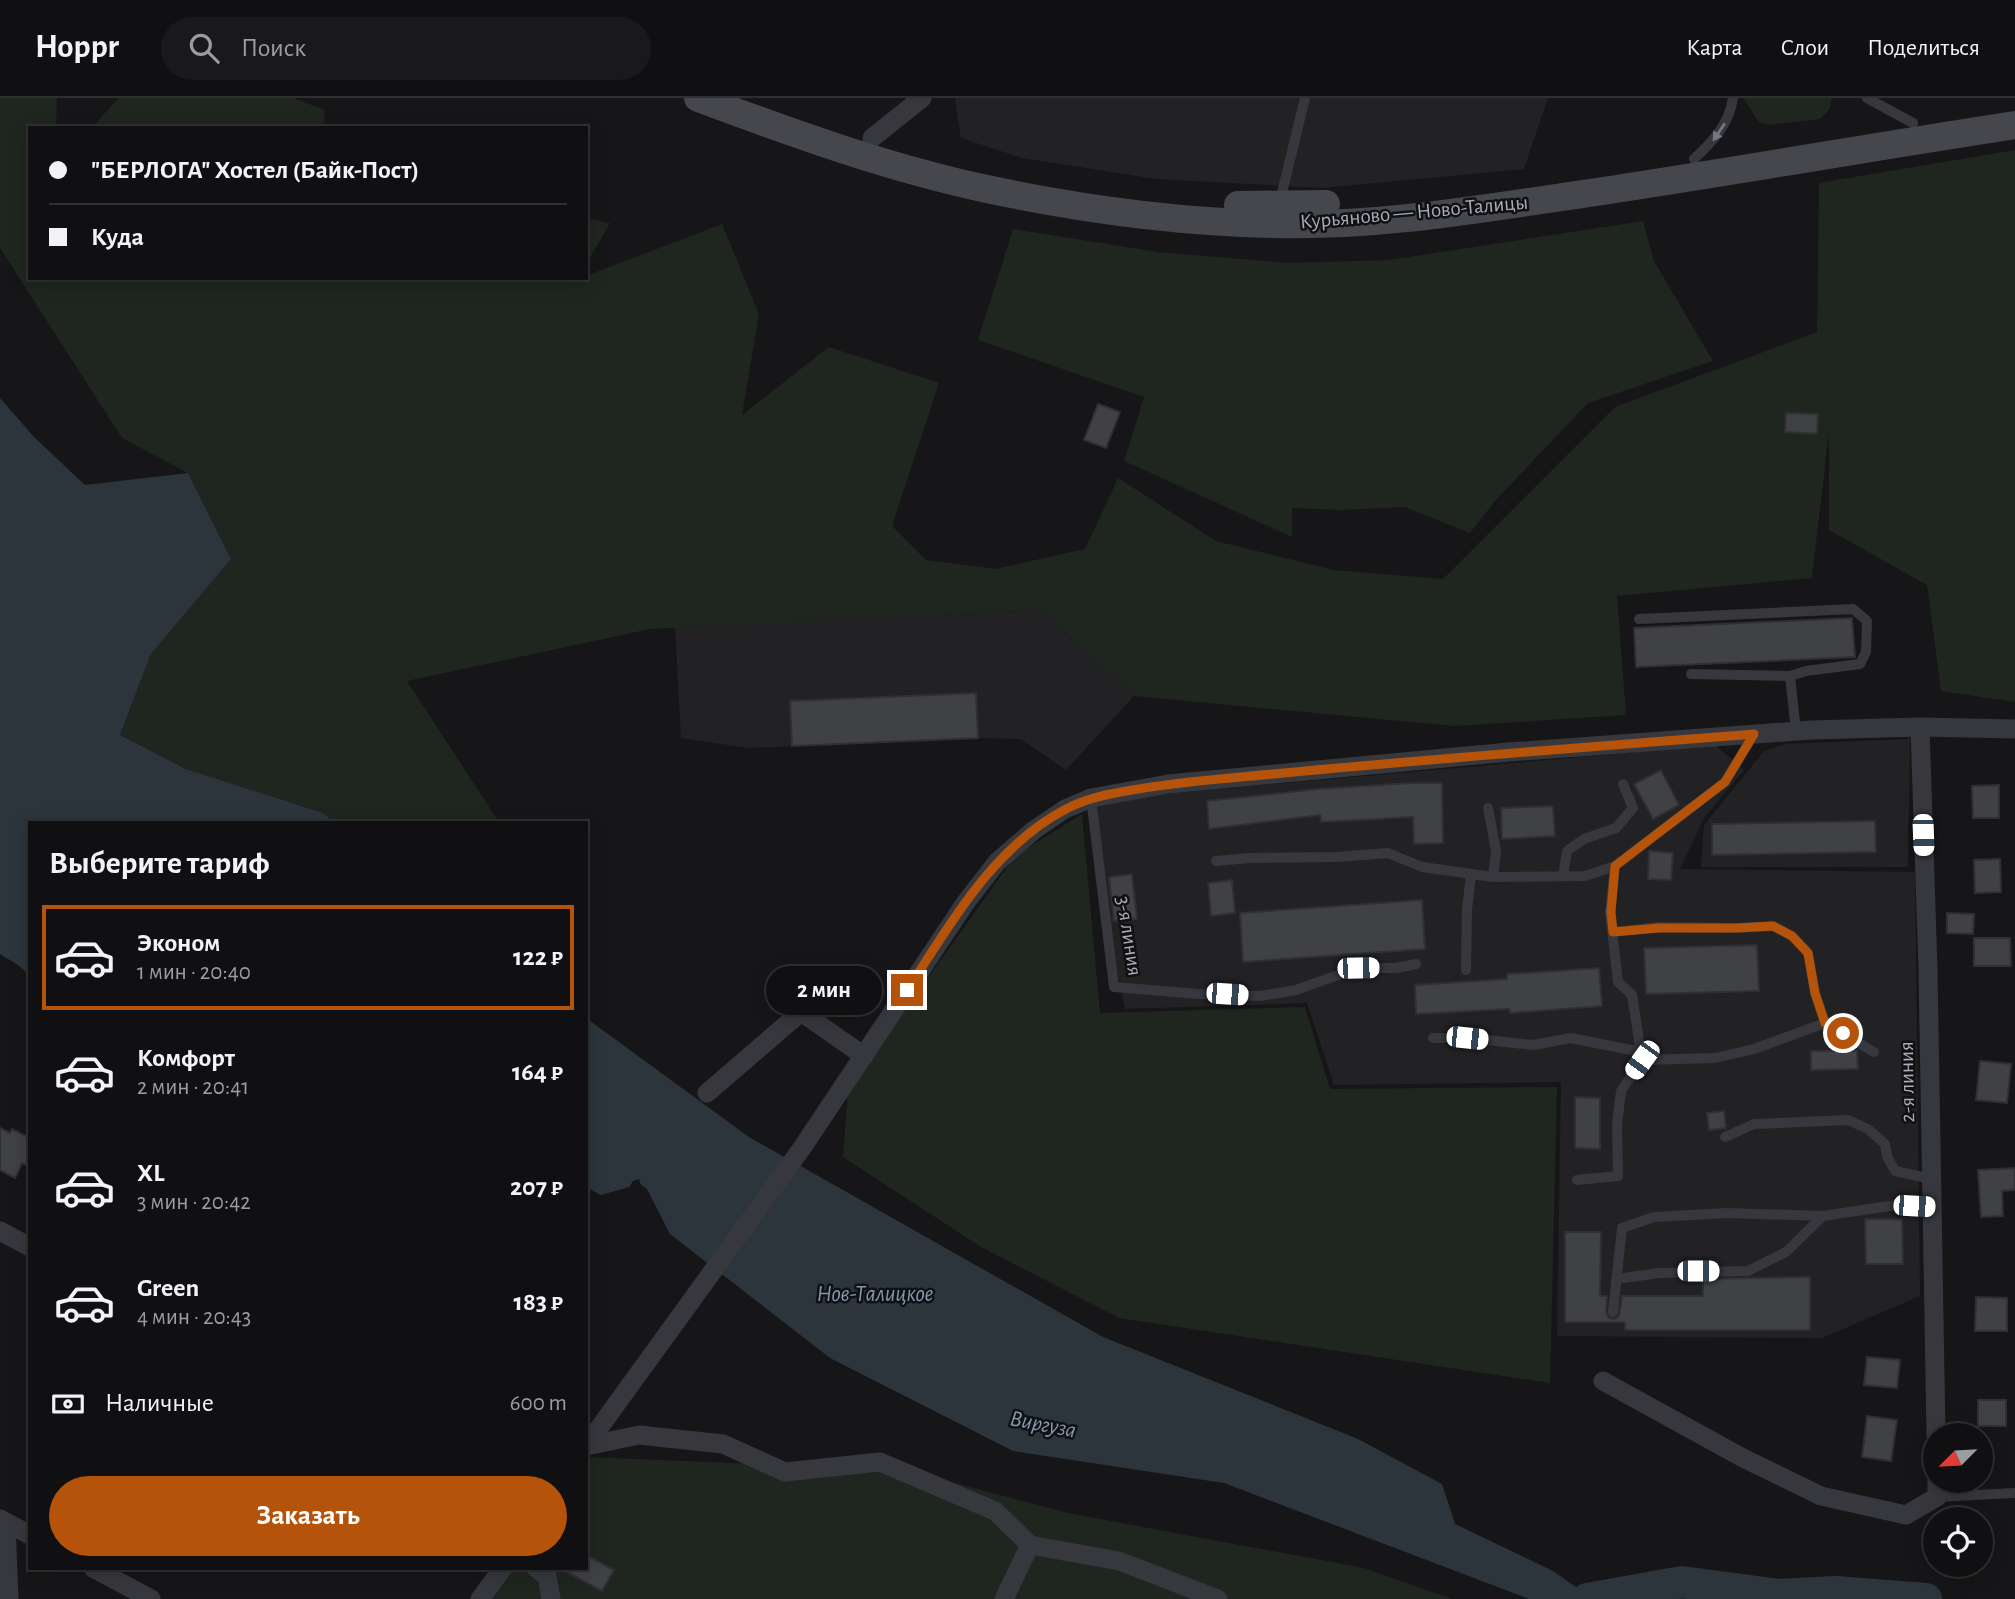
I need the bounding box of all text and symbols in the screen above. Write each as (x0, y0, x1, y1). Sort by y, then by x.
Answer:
search box (161, 17, 651, 80)
icon: search (185, 29, 223, 67)
text: Hoppr (35, 31, 119, 64)
text: Поиск (241, 35, 306, 61)
text: Карта (1686, 36, 1742, 60)
text: Слои (1780, 36, 1829, 60)
text: Поделиться (1867, 36, 1980, 60)
one-way arrow (1713, 122, 1726, 141)
text: "БЕРЛОГА" Хостел (Байк-Пост) (91, 157, 419, 183)
street label: Курьяново — Ново-Талицы (1299, 192, 1529, 232)
text: Куда (91, 224, 144, 250)
car (1912, 814, 1935, 856)
text: Выберите тариф (49, 847, 270, 879)
street label: 3-я линия (1112, 895, 1146, 977)
icon: car (53, 926, 116, 989)
text: Эконом (137, 930, 220, 956)
text: 122 ₽ (513, 944, 563, 970)
car (1337, 957, 1380, 979)
text: 1 мин · 20:40 (137, 961, 251, 984)
callout: 2 мин (767, 966, 883, 1015)
route end (891, 974, 923, 1006)
text: 2 мин (797, 979, 851, 1002)
car (1206, 982, 1249, 1006)
route start (1827, 1017, 1859, 1049)
car (1446, 1025, 1489, 1051)
car (1622, 1037, 1663, 1083)
icon: car (53, 1041, 116, 1104)
street label: 2-я линия (1896, 1041, 1918, 1123)
text: Комфорт (137, 1045, 235, 1071)
text: 164 ₽ (512, 1059, 563, 1085)
text: 2 мин · 20:41 (137, 1076, 249, 1099)
icon: car (53, 1156, 116, 1219)
text: XL (137, 1160, 164, 1186)
text: 207 ₽ (510, 1174, 563, 1200)
text: 3 мин · 20:42 (137, 1191, 251, 1214)
car (1893, 1194, 1936, 1218)
car (1678, 1261, 1720, 1282)
icon: car (53, 1271, 116, 1334)
text: Green (137, 1275, 199, 1301)
water label: Нов-Талицкое (817, 1283, 933, 1306)
text: 183 ₽ (514, 1289, 563, 1315)
text: 4 мин · 20:43 (137, 1306, 251, 1329)
icon: cash (49, 1385, 87, 1423)
text: Наличные (105, 1390, 214, 1416)
text: 600 m (510, 1392, 567, 1415)
water label: Виргуза (1008, 1407, 1078, 1443)
north arrow (1923, 1423, 1993, 1493)
map controls (1923, 1423, 1993, 1577)
button: Заказать (49, 1476, 567, 1556)
button: locate (1923, 1507, 1993, 1577)

